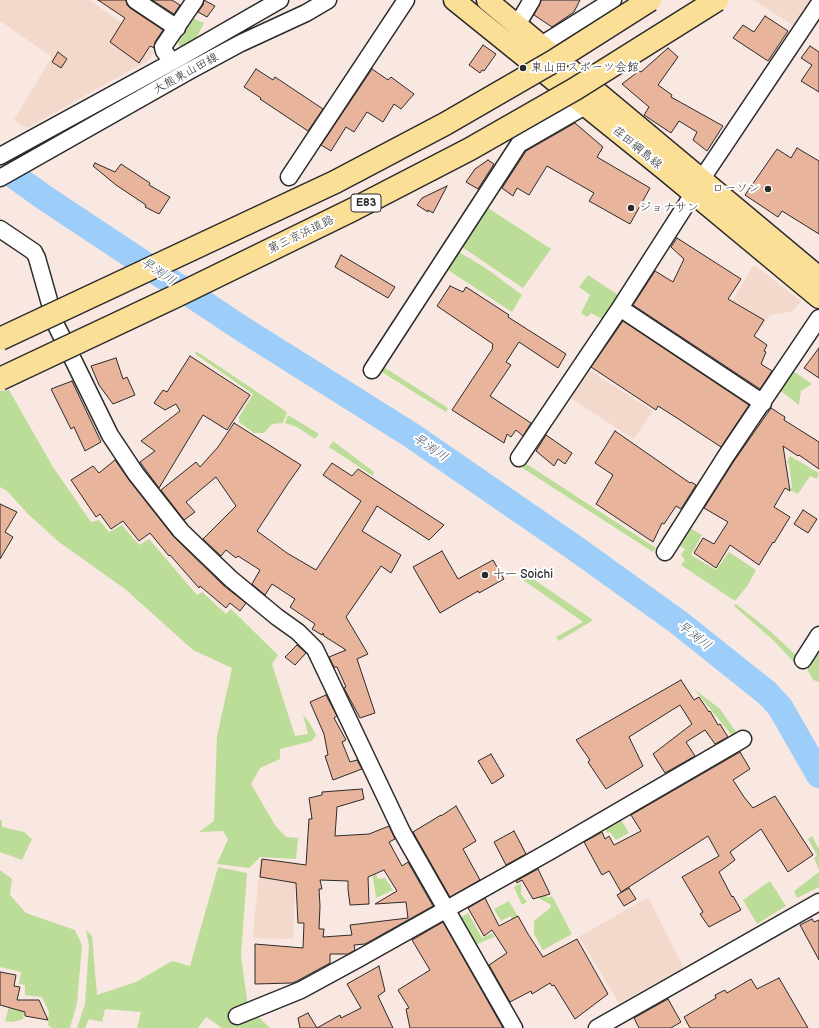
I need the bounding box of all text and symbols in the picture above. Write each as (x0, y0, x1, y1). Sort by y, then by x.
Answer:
street label: 大熊東山田線 (151, 50, 221, 98)
place label: 東山田スポーツ会館 (531, 61, 639, 75)
marker: 東山田スポーツ会館 (518, 63, 528, 73)
street label: 荏田綱島線 (609, 124, 665, 172)
place label: ローソン (712, 182, 760, 196)
marker: ローソン (763, 184, 773, 194)
road number: E83 (351, 194, 381, 212)
place label: ジョナサン (639, 201, 699, 215)
marker: ジョナサン (626, 203, 636, 213)
street label: 第三京浜道路 (265, 213, 337, 257)
water label: 早渕川 (137, 255, 179, 289)
water label: 早渕川 (410, 430, 450, 466)
place label: 十一 Soichi (493, 568, 553, 582)
marker: 十一 Soichi (480, 570, 490, 580)
water label: 早渕川 (674, 618, 714, 654)

